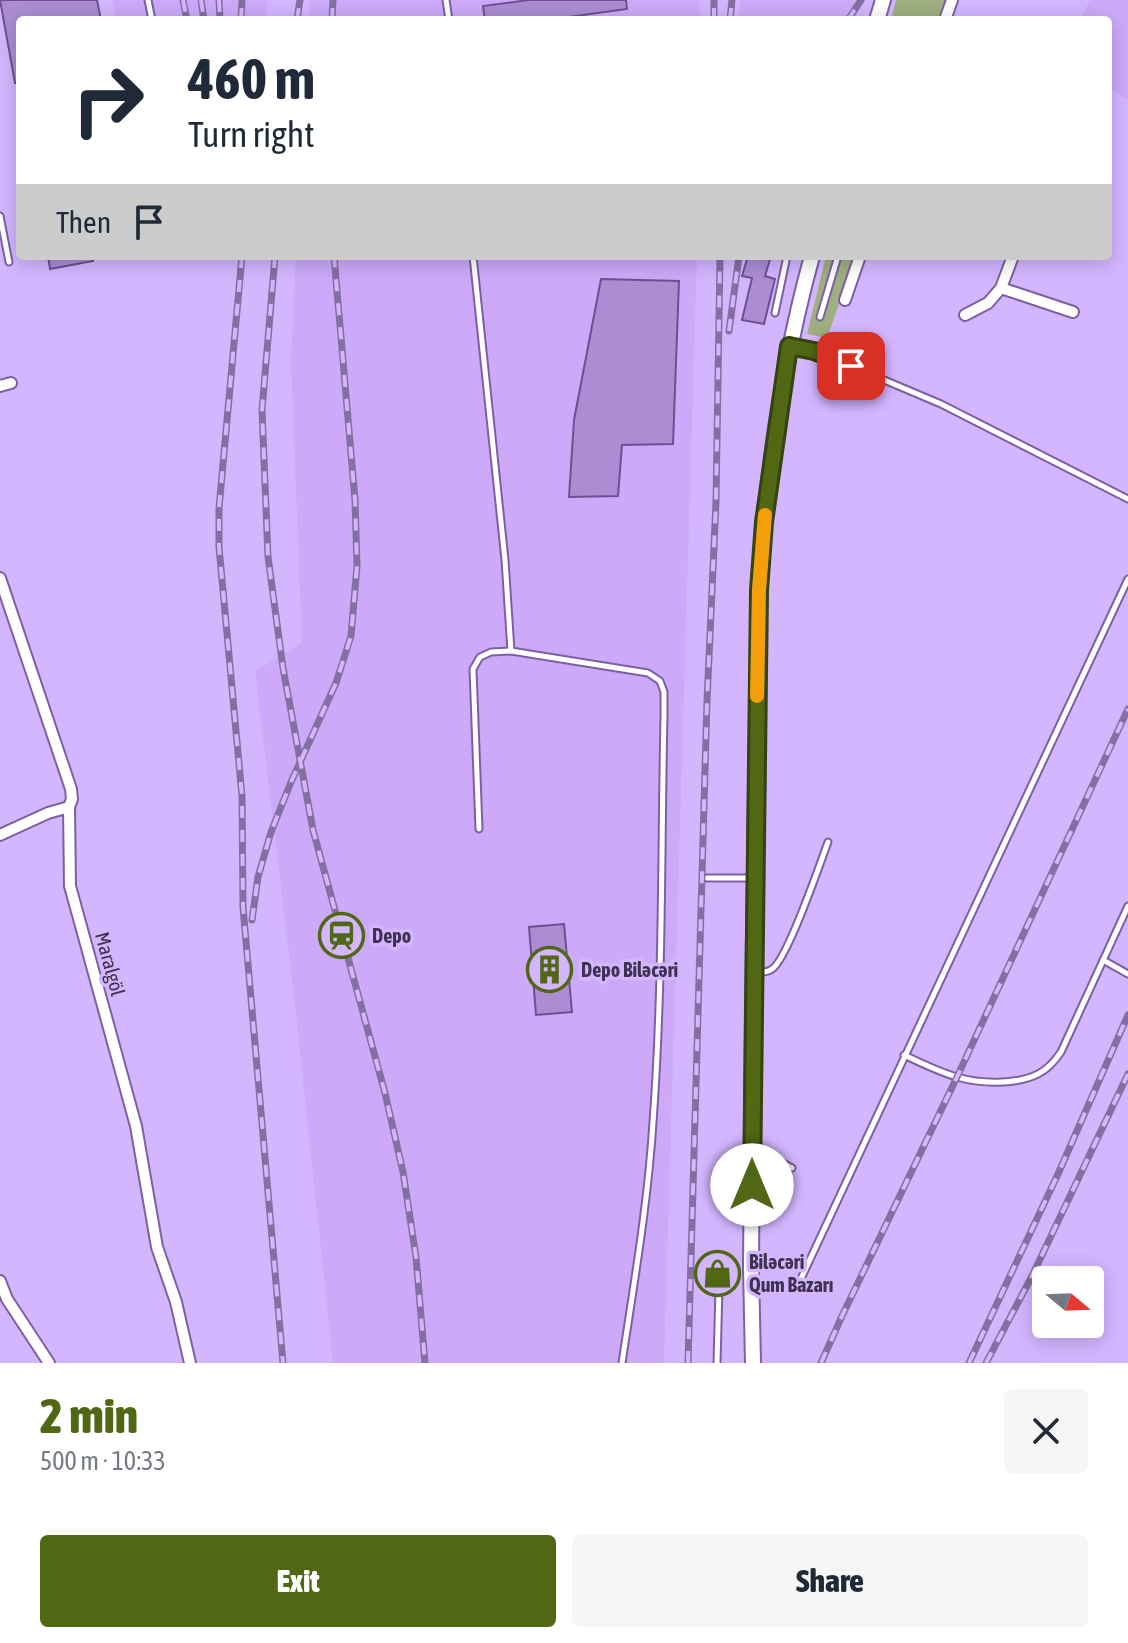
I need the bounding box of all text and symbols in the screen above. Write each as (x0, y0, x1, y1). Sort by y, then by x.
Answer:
text: 460 m (188, 47, 315, 111)
icon: right (56, 48, 160, 152)
text: Turn right (188, 113, 315, 155)
icon: arrive (127, 200, 171, 244)
text: Then (56, 205, 111, 239)
pin (817, 332, 885, 400)
icon: arrive (829, 344, 873, 388)
station icon: Depo (317, 912, 365, 960)
place label: Depo (372, 924, 411, 947)
street label: Maralgöl (91, 929, 130, 999)
building icon: Depo Biləcəri (526, 946, 574, 994)
place label: Depo Biləcəri (581, 958, 678, 981)
position arrow (710, 1143, 794, 1227)
shop icon: Biləcəri Qum Bazarı (694, 1250, 742, 1298)
place label: Biləcəri Qum Bazarı (749, 1250, 833, 1296)
north arrow (1032, 1266, 1104, 1338)
map controls (1032, 1266, 1104, 1338)
text: 2 min (40, 1388, 138, 1443)
button: close (1004, 1389, 1088, 1473)
text: 500 m · 10:33 (40, 1446, 166, 1476)
button: Exit (40, 1535, 556, 1627)
button: Share (572, 1535, 1088, 1627)

